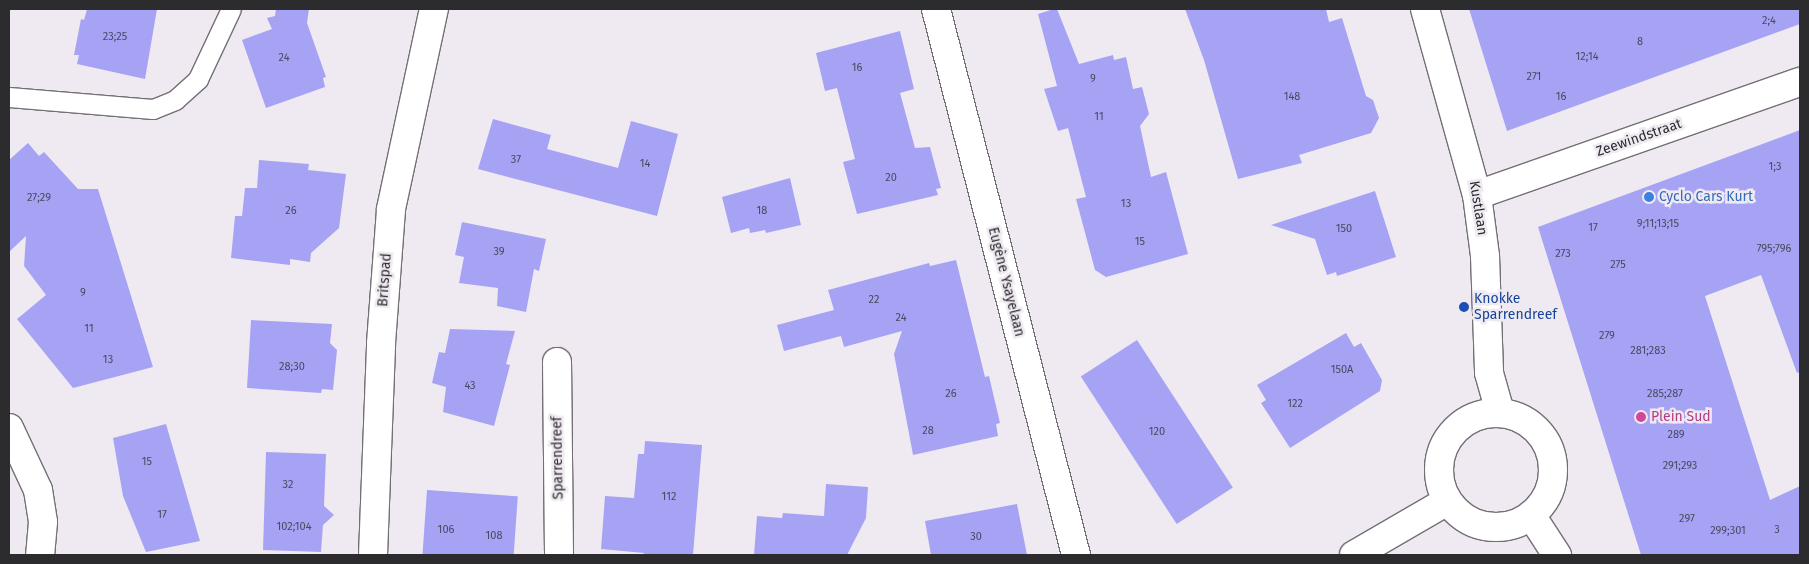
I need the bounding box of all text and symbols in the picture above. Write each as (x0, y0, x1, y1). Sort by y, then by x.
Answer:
house number: 2;4 (1762, 14, 1776, 28)
house number: 23;25 (103, 30, 127, 44)
house number: 8 (1637, 35, 1643, 49)
house number: 12;14 (1575, 50, 1599, 64)
house number: 24 (279, 51, 289, 65)
house number: 16 (852, 61, 862, 75)
house number: 271 (1527, 70, 1541, 84)
house number: 9 (1090, 72, 1096, 86)
house number: 148 (1284, 90, 1300, 104)
house number: 16 (1556, 90, 1566, 104)
house number: 11 (1094, 110, 1104, 124)
street label: Zeewindstraat (1594, 115, 1684, 161)
house number: 37 (511, 153, 521, 167)
house number: 14 (640, 157, 650, 171)
house number: 1;3 (1769, 160, 1781, 174)
house number: 20 (885, 171, 897, 185)
street label: Kustlaan (1465, 179, 1491, 237)
place label: Cyclo Cars Kurt (1659, 189, 1753, 205)
house number: 27;29 (27, 191, 51, 205)
marker: Cyclo Cars Kurt (1643, 191, 1655, 203)
house number: 13 (1121, 197, 1131, 211)
house number: 26 (285, 204, 297, 218)
house number: 18 (757, 204, 767, 218)
house number: 9;11;13;15 (1637, 217, 1679, 231)
house number: 17 (1588, 221, 1598, 235)
house number: 150 (1336, 222, 1352, 236)
street label: Eugène Ysayelaan (984, 226, 1028, 338)
house number: 15 (1135, 235, 1145, 249)
house number: 795;796 (1757, 242, 1791, 256)
house number: 39 (493, 245, 505, 259)
house number: 273 (1555, 247, 1571, 261)
street label: Britspad (375, 253, 395, 307)
house number: 275 (1610, 258, 1626, 272)
house number: 9 (80, 286, 86, 300)
place label: Knokke Sparrendreef (1474, 291, 1557, 324)
house number: 22 (869, 293, 879, 307)
marker: Knokke Sparrendreef (1458, 301, 1470, 313)
house number: 24 (896, 311, 906, 325)
house number: 11 (84, 322, 94, 336)
house number: 279 (1599, 329, 1615, 343)
house number: 281;283 (1630, 344, 1666, 358)
house number: 13 (103, 353, 113, 367)
house number: 28;30 (279, 360, 305, 374)
house number: 150A (1331, 363, 1353, 377)
house number: 43 (464, 379, 476, 393)
house number: 26 (945, 387, 957, 401)
house number: 285;287 (1647, 387, 1683, 401)
house number: 122 (1287, 397, 1303, 411)
place label: Plein Sud (1651, 409, 1711, 425)
marker: Plein Sud (1635, 411, 1647, 423)
street label: Sparrendreef (549, 416, 567, 500)
house number: 28 (922, 424, 934, 438)
house number: 120 (1149, 425, 1165, 439)
house number: 289 (1667, 428, 1685, 442)
house number: 15 (142, 455, 152, 469)
house number: 291;293 (1663, 459, 1697, 473)
house number: 32 (283, 478, 293, 492)
house number: 112 (662, 490, 676, 504)
house number: 17 (157, 508, 167, 522)
house number: 297 (1679, 512, 1695, 526)
house number: 102;104 (276, 520, 312, 534)
house number: 106 (438, 523, 454, 537)
house number: 3 (1774, 523, 1780, 537)
house number: 299;301 (1710, 524, 1746, 538)
house number: 108 (486, 529, 502, 543)
house number: 30 (970, 530, 982, 544)

